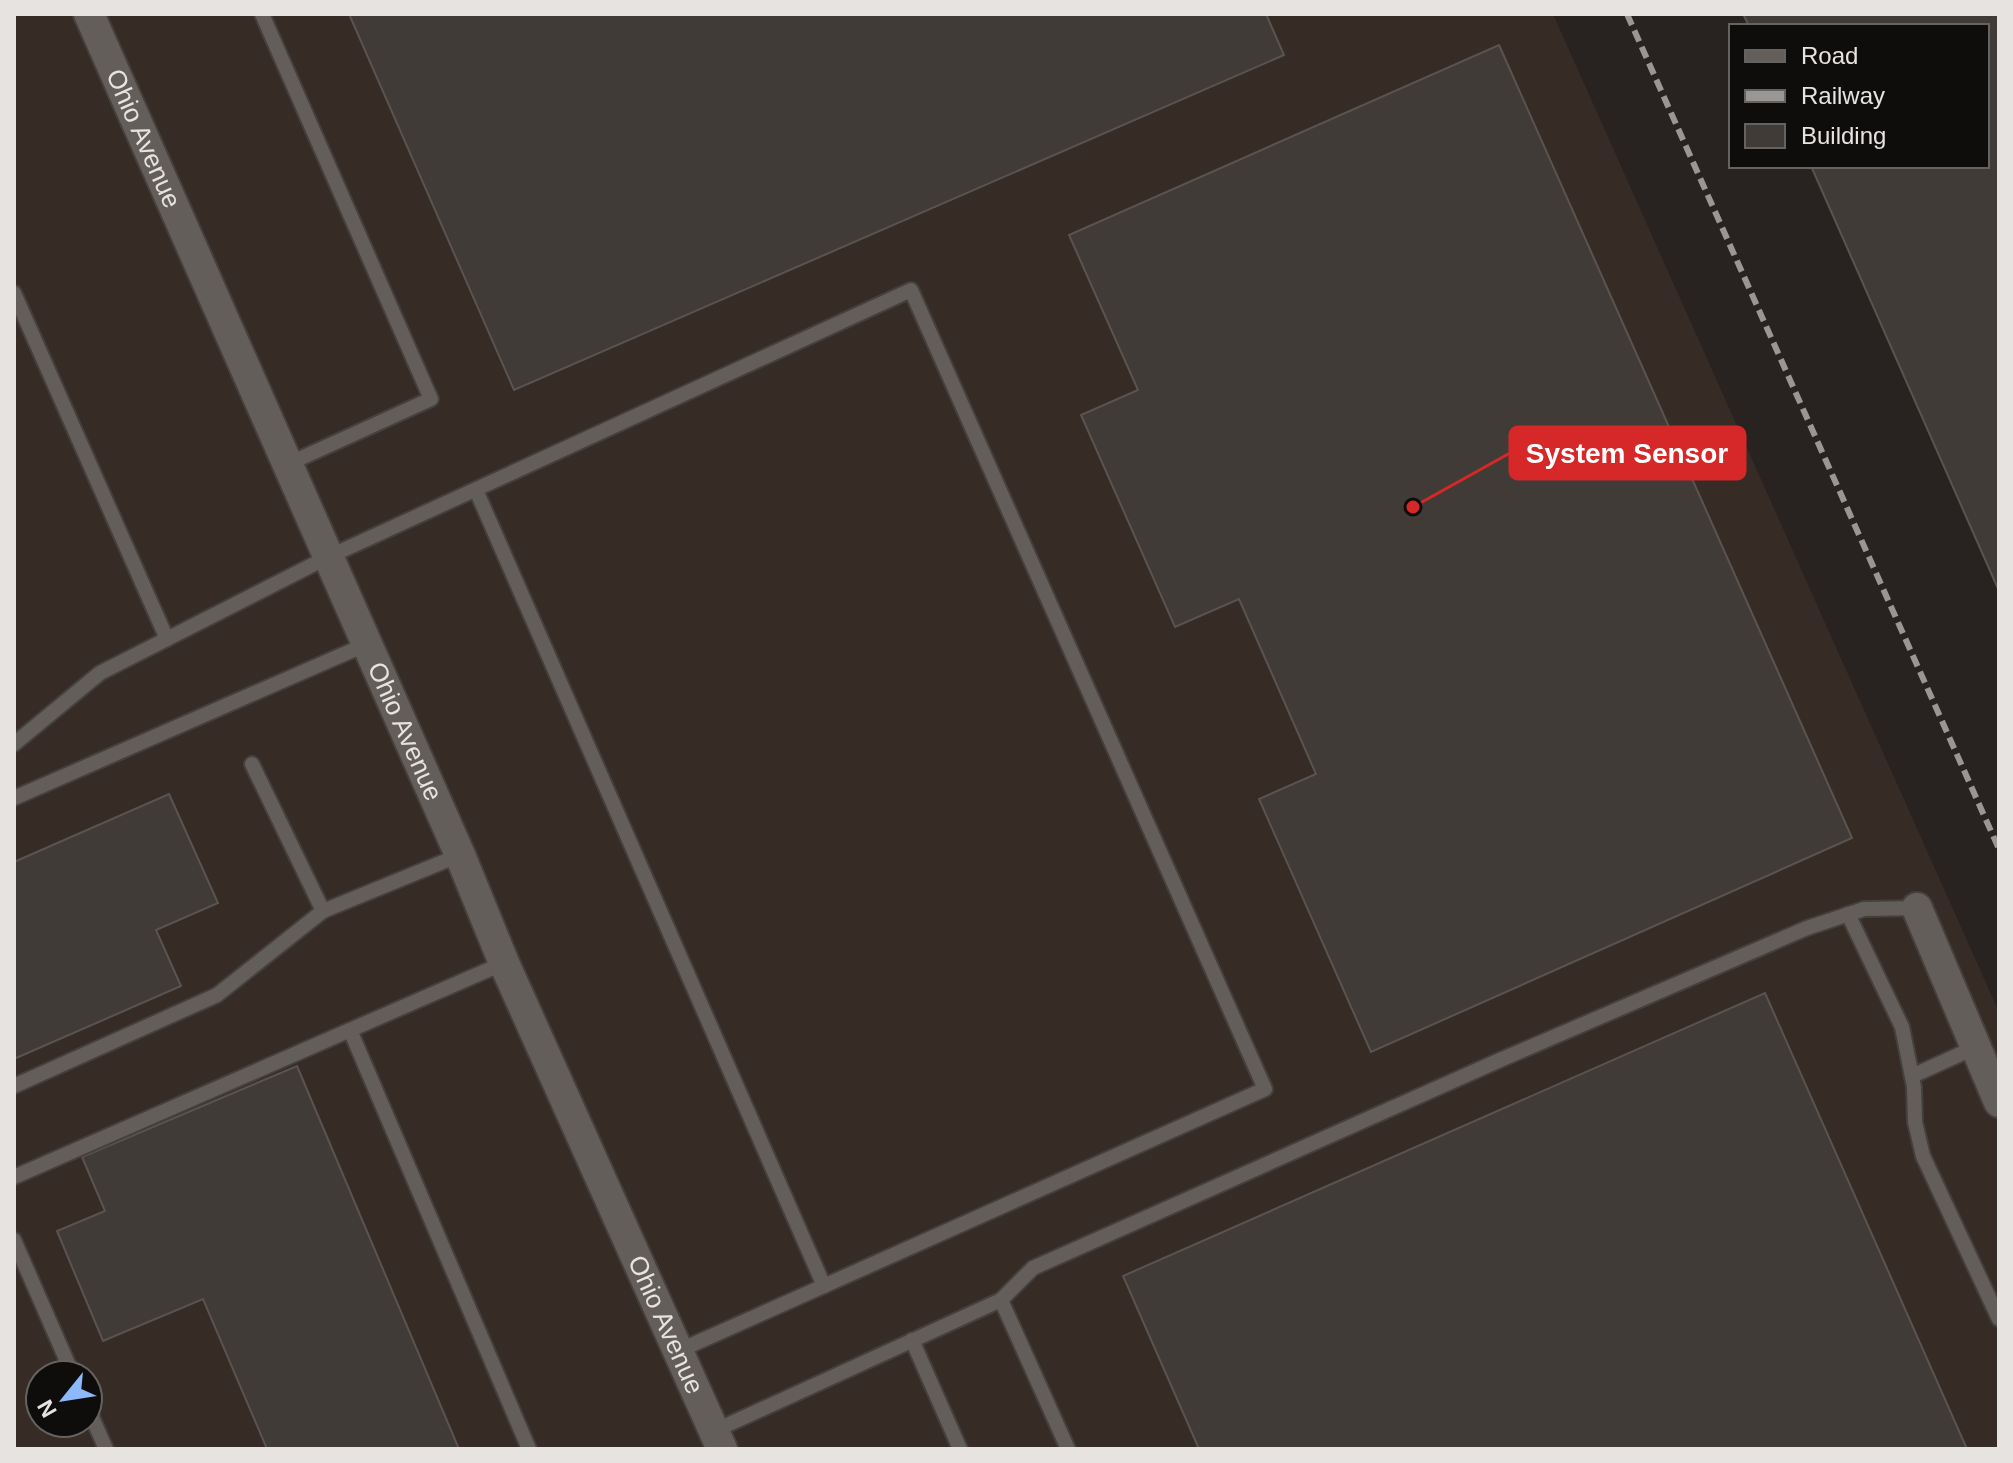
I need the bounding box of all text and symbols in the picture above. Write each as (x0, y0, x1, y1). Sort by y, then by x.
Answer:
legend (1729, 24, 1989, 168)
text: Road (1801, 42, 1858, 69)
street label: Ohio Avenue (100, 64, 188, 212)
text: Railway (1801, 82, 1885, 109)
text: Building (1801, 122, 1886, 149)
callout: System Sensor (1510, 427, 1745, 479)
text: System Sensor (1526, 438, 1728, 469)
street label: Ohio Avenue (362, 657, 449, 805)
street label: Ohio Avenue (622, 1251, 710, 1398)
north arrow (24, 1359, 104, 1439)
text: N (32, 1396, 62, 1422)

